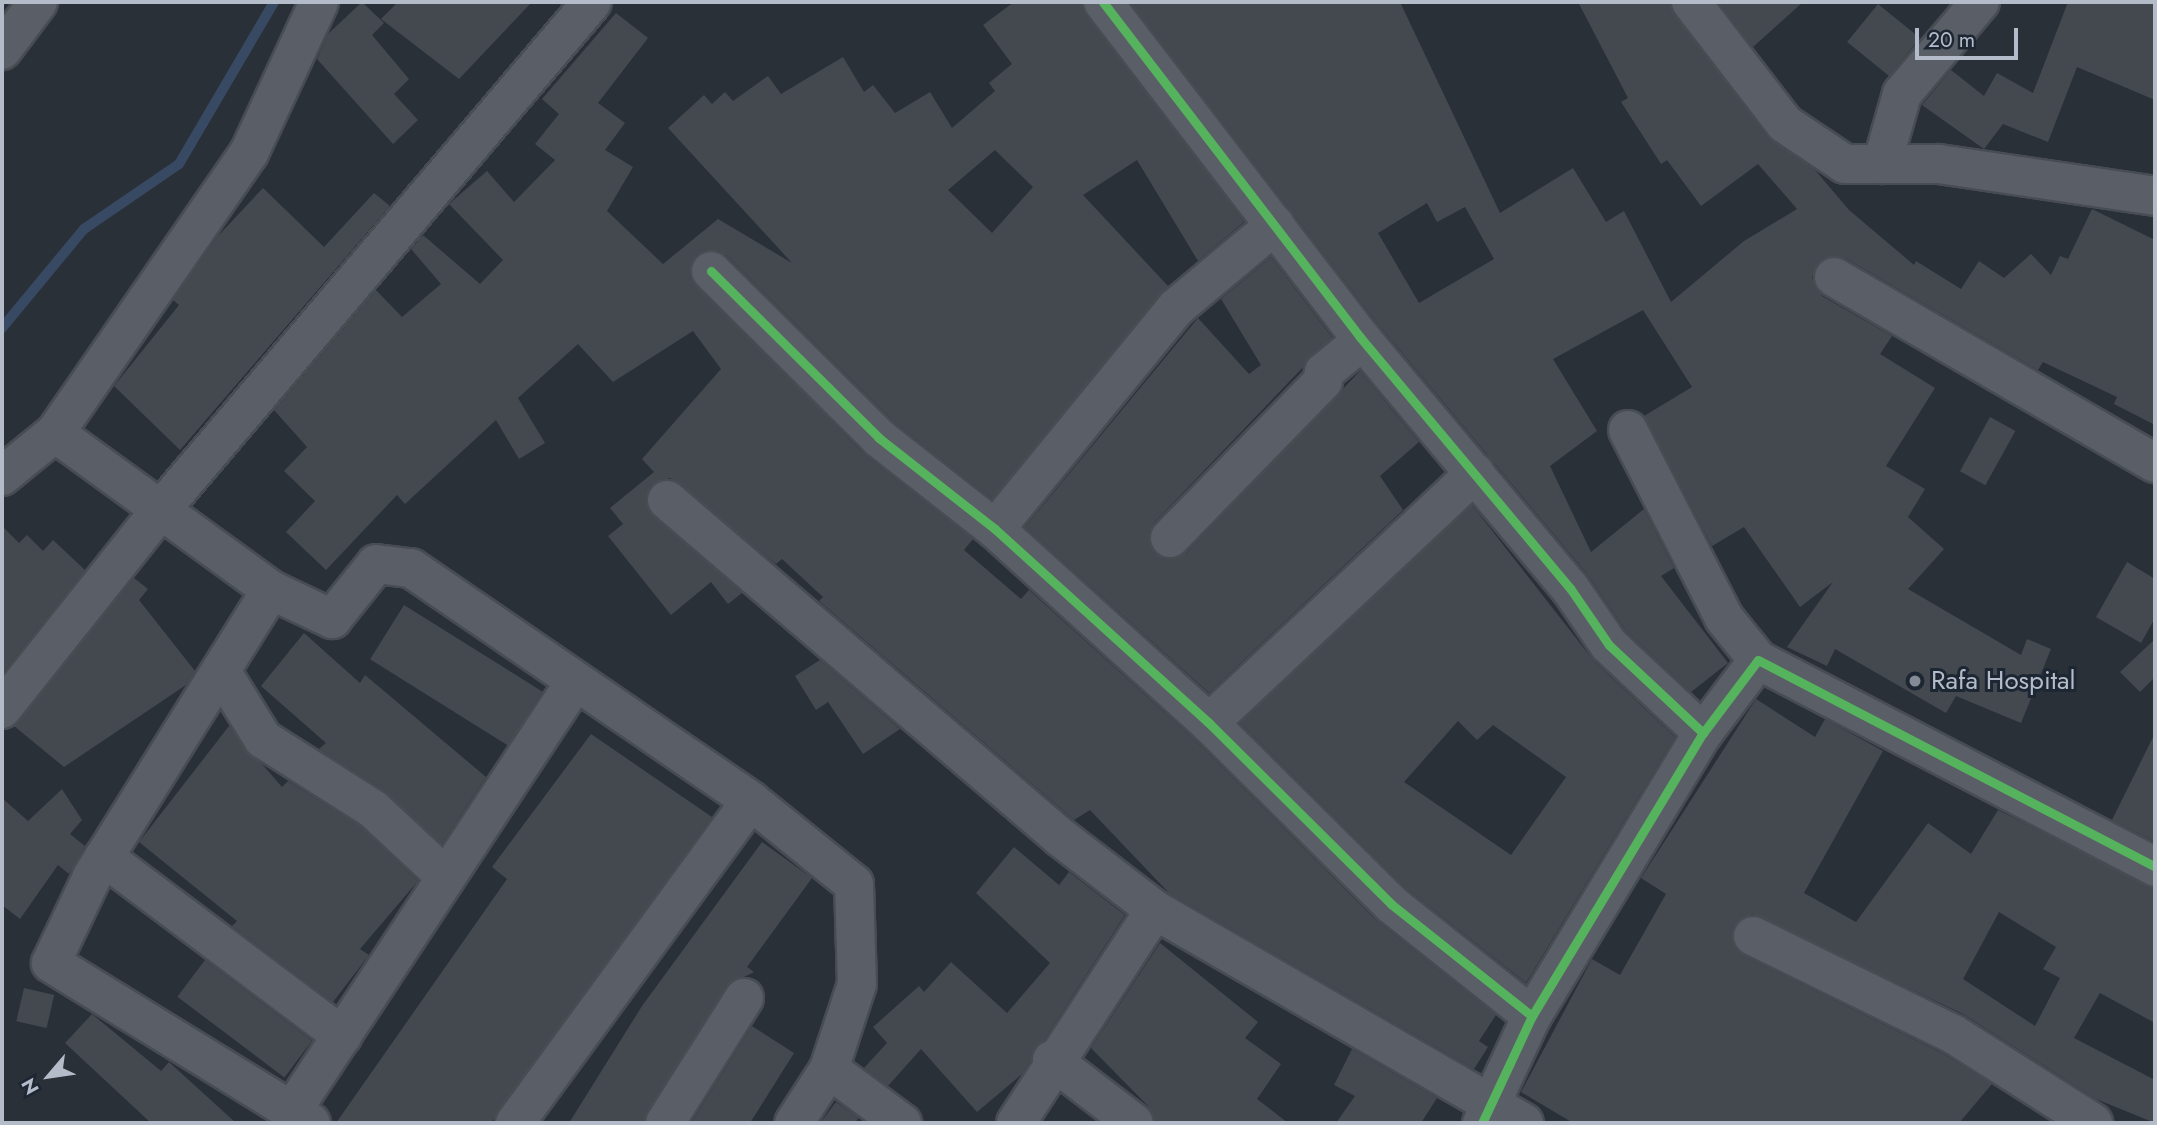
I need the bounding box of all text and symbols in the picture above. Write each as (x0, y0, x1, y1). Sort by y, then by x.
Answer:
scale bar (1919, 14, 2022, 58)
text: 20 m (1928, 25, 1975, 55)
place label: Rafa Hospital (1931, 665, 2075, 697)
marker: Rafa Hospital (1905, 671, 1925, 691)
north arrow (14, 1041, 84, 1111)
text: N (15, 1073, 46, 1100)

